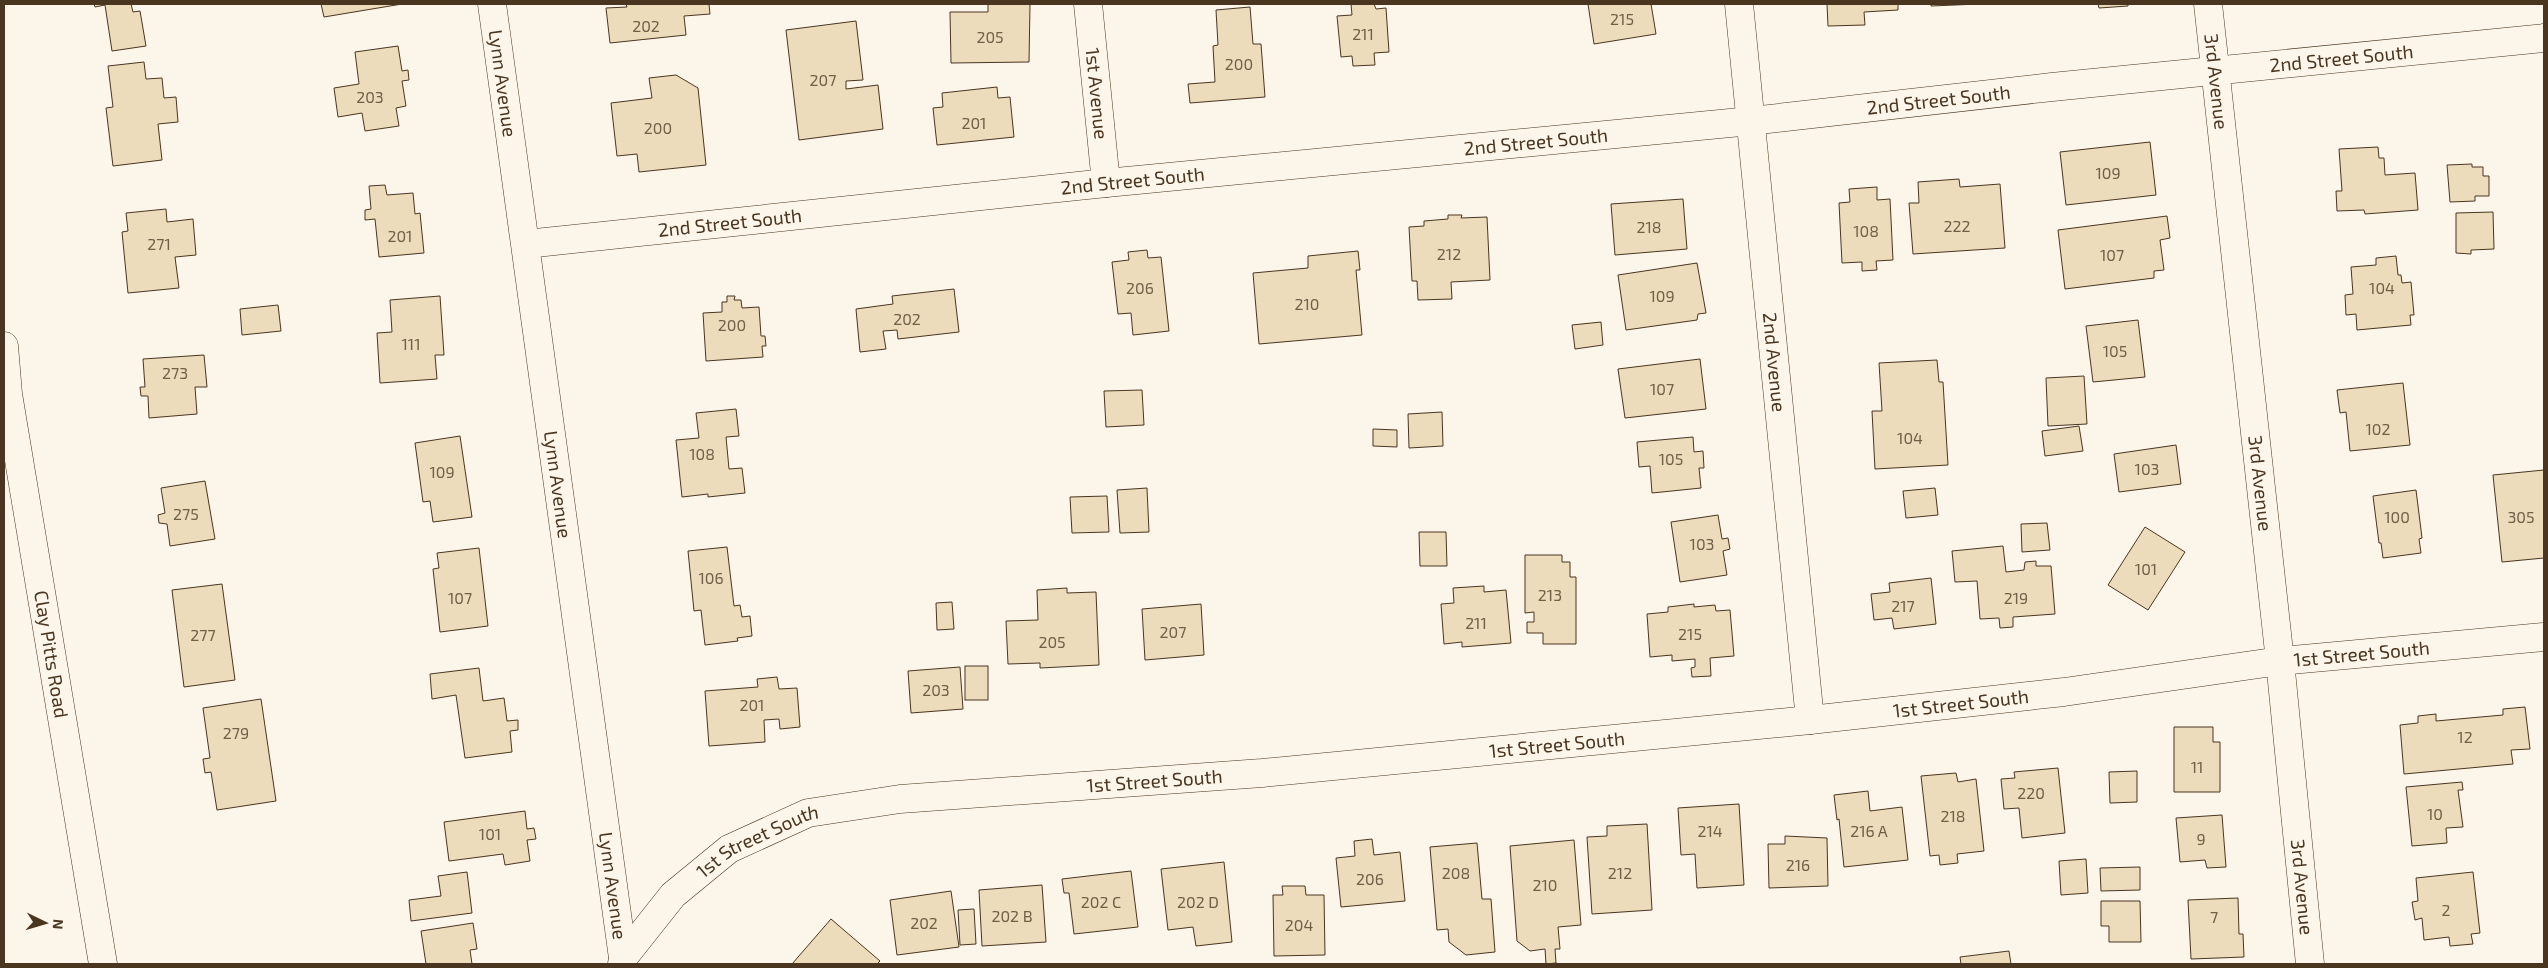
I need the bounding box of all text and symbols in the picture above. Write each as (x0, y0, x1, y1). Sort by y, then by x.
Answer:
house number: 215 (1610, 9, 1634, 28)
house number: 202 (632, 16, 660, 35)
house number: 211 (1352, 24, 1374, 43)
house number: 205 (976, 27, 1004, 46)
street label: Lynn Avenue (485, 28, 522, 138)
street label: 3rd Avenue (2200, 32, 2234, 131)
street label: 2nd Street South (2268, 39, 2414, 76)
street label: 1st Avenue (1081, 47, 1114, 140)
house number: 200 (1225, 54, 1253, 73)
house number: 207 (810, 70, 836, 89)
street label: 2nd Street South (1865, 80, 2012, 119)
house number: 203 (356, 87, 384, 106)
house number: 201 (961, 113, 987, 132)
house number: 200 (644, 118, 672, 137)
street label: 2nd Street South (1463, 123, 1609, 160)
street label: 2nd Street South (1060, 162, 1206, 199)
house number: 109 (2095, 163, 2121, 182)
street label: 2nd Street South (657, 203, 803, 241)
house number: 222 (1944, 216, 1970, 235)
house number: 218 (1636, 217, 1662, 236)
house number: 108 (1853, 221, 1879, 240)
house number: 201 (387, 226, 413, 245)
house number: 271 (147, 234, 171, 253)
house number: 212 (1437, 244, 1461, 263)
house number: 107 (2100, 245, 2124, 264)
house number: 206 (1126, 278, 1154, 297)
house number: 104 (2369, 278, 2395, 297)
house number: 109 (1649, 286, 1675, 305)
house number: 210 (1294, 294, 1320, 313)
house number: 202 (893, 309, 921, 328)
street label: 2nd Avenue (1759, 311, 1791, 413)
house number: 200 (718, 315, 746, 334)
house number: 111 (401, 334, 421, 353)
house number: 105 (2103, 341, 2127, 360)
house number: 273 (162, 363, 188, 382)
house number: 107 (1650, 379, 1674, 398)
house number: 102 (2365, 419, 2391, 438)
house number: 104 (1897, 428, 1923, 447)
street label: Lynn Avenue (540, 429, 577, 540)
street label: 3rd Avenue (2244, 434, 2278, 532)
house number: 108 (689, 444, 715, 463)
house number: 105 (1659, 449, 1683, 468)
house number: 103 (2135, 459, 2159, 478)
house number: 109 (429, 462, 455, 481)
house number: 275 (173, 504, 199, 523)
house number: 100 (2384, 507, 2410, 526)
house number: 305 (2507, 507, 2535, 526)
house number: 103 (1690, 534, 1714, 553)
house number: 101 (2135, 559, 2157, 578)
house number: 106 (698, 568, 724, 587)
house number: 213 (1538, 585, 1562, 604)
house number: 107 (448, 588, 472, 607)
house number: 219 (2004, 588, 2028, 607)
street label: Clay Pitts Road (30, 589, 74, 720)
house number: 217 (1891, 596, 1915, 615)
house number: 211 (1465, 613, 1487, 632)
house number: 207 (1160, 622, 1186, 641)
house number: 215 (1678, 624, 1702, 643)
house number: 277 (190, 625, 216, 644)
house number: 205 (1038, 632, 1066, 651)
street label: 1st Street South (2293, 635, 2431, 671)
house number: 203 (922, 680, 950, 699)
street label: 1st Street South (1892, 684, 2030, 722)
house number: 201 (739, 695, 765, 714)
house number: 279 (223, 723, 249, 742)
street label: 1st Street South (1488, 726, 1626, 762)
house number: 12 (2457, 727, 2473, 746)
house number: 11 (2191, 757, 2203, 776)
street label: 1st Street South (1086, 764, 1223, 797)
house number: 220 (2017, 783, 2045, 802)
street label: 1st Street South (691, 800, 820, 882)
house number: 10 (2427, 804, 2443, 823)
house number: 218 (1940, 806, 1966, 825)
house number: 214 (1697, 821, 1723, 840)
house number: 216 A (1850, 821, 1888, 840)
house number: 101 (479, 824, 501, 843)
house number: 9 (2196, 829, 2206, 848)
street label: Lynn Avenue (595, 831, 632, 941)
street label: 3rd Avenue (2287, 838, 2319, 936)
house number: 216 (1786, 855, 1810, 874)
house number: 208 (1442, 863, 1470, 882)
house number: 212 (1608, 863, 1632, 882)
house number: 206 (1356, 869, 1384, 888)
house number: 210 (1532, 875, 1558, 894)
house number: 202 C (1081, 892, 1121, 911)
house number: 202 D (1177, 892, 1219, 911)
north arrow (20, 898, 70, 948)
house number: 2 (2442, 900, 2451, 919)
house number: 202 B (991, 906, 1033, 925)
house number: 7 (2210, 907, 2218, 926)
house number: 202 (910, 913, 938, 932)
house number: 204 (1285, 915, 1313, 934)
text: N (50, 918, 67, 930)

